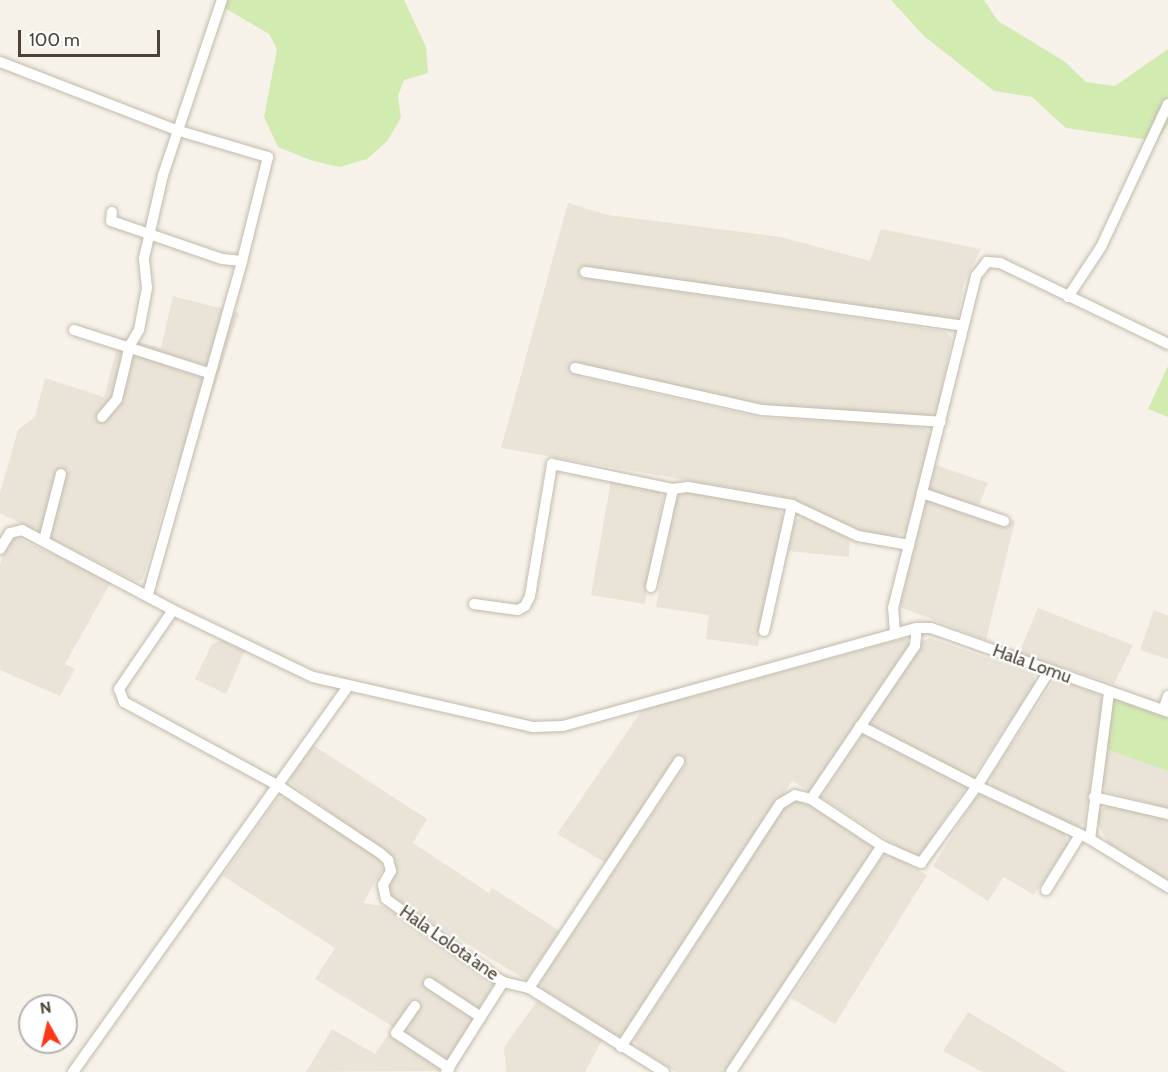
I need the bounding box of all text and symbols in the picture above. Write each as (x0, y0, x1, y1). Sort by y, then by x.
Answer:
scale bar (21, 18, 164, 56)
text: 100 m (29, 29, 80, 51)
street label: Hala Lomu (990, 640, 1074, 688)
street label: Hala Lolota'ane (395, 901, 503, 985)
north arrow (18, 994, 78, 1054)
text: N (39, 997, 53, 1018)

